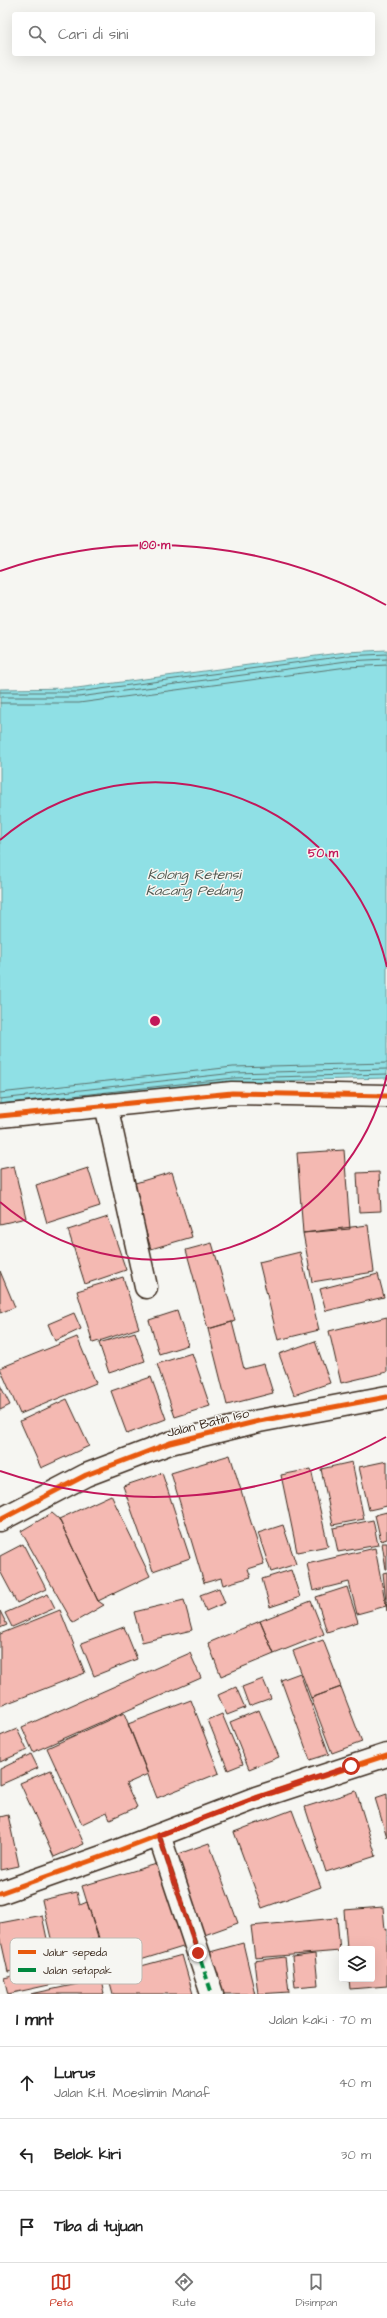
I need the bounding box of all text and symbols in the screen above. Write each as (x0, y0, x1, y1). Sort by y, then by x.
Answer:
search box (12, 12, 375, 56)
icon: search (26, 23, 48, 45)
text: Cari di sini (58, 24, 128, 45)
text: 100 m (140, 537, 171, 554)
text: 50 m (308, 845, 339, 862)
water label: Kolong Retensi Kacang Pedang (146, 865, 243, 901)
centre of rings (148, 1014, 162, 1028)
street label: Jalan Batin Iso (165, 1404, 252, 1442)
route start (342, 1757, 360, 1775)
legend (10, 1938, 142, 1984)
route end (189, 1944, 207, 1962)
text: Jalur sepeda (43, 1945, 107, 1960)
map controls (339, 1946, 375, 1982)
button: layers (339, 1946, 375, 1982)
text: Jalan setapak (43, 1963, 112, 1978)
text: 1 mnt (16, 2008, 54, 2032)
text: Jalan kaki · 70 m (269, 2011, 371, 2029)
text: Lurus (54, 2063, 95, 2084)
icon: ahead (16, 2072, 38, 2094)
text: 40 m (339, 2074, 371, 2092)
text: Jalan K.H. Moeslimin Manaf (54, 2084, 210, 2102)
icon: left (16, 2144, 38, 2166)
text: Belok kiri (54, 2144, 121, 2165)
text: 30 m (341, 2146, 371, 2164)
icon: arrive (16, 2216, 38, 2238)
text: Tiba di tujuan (54, 2216, 143, 2237)
tab: Peta (50, 2271, 73, 2310)
tab: Rute (172, 2271, 196, 2310)
tab: Disimpan (295, 2271, 337, 2310)

